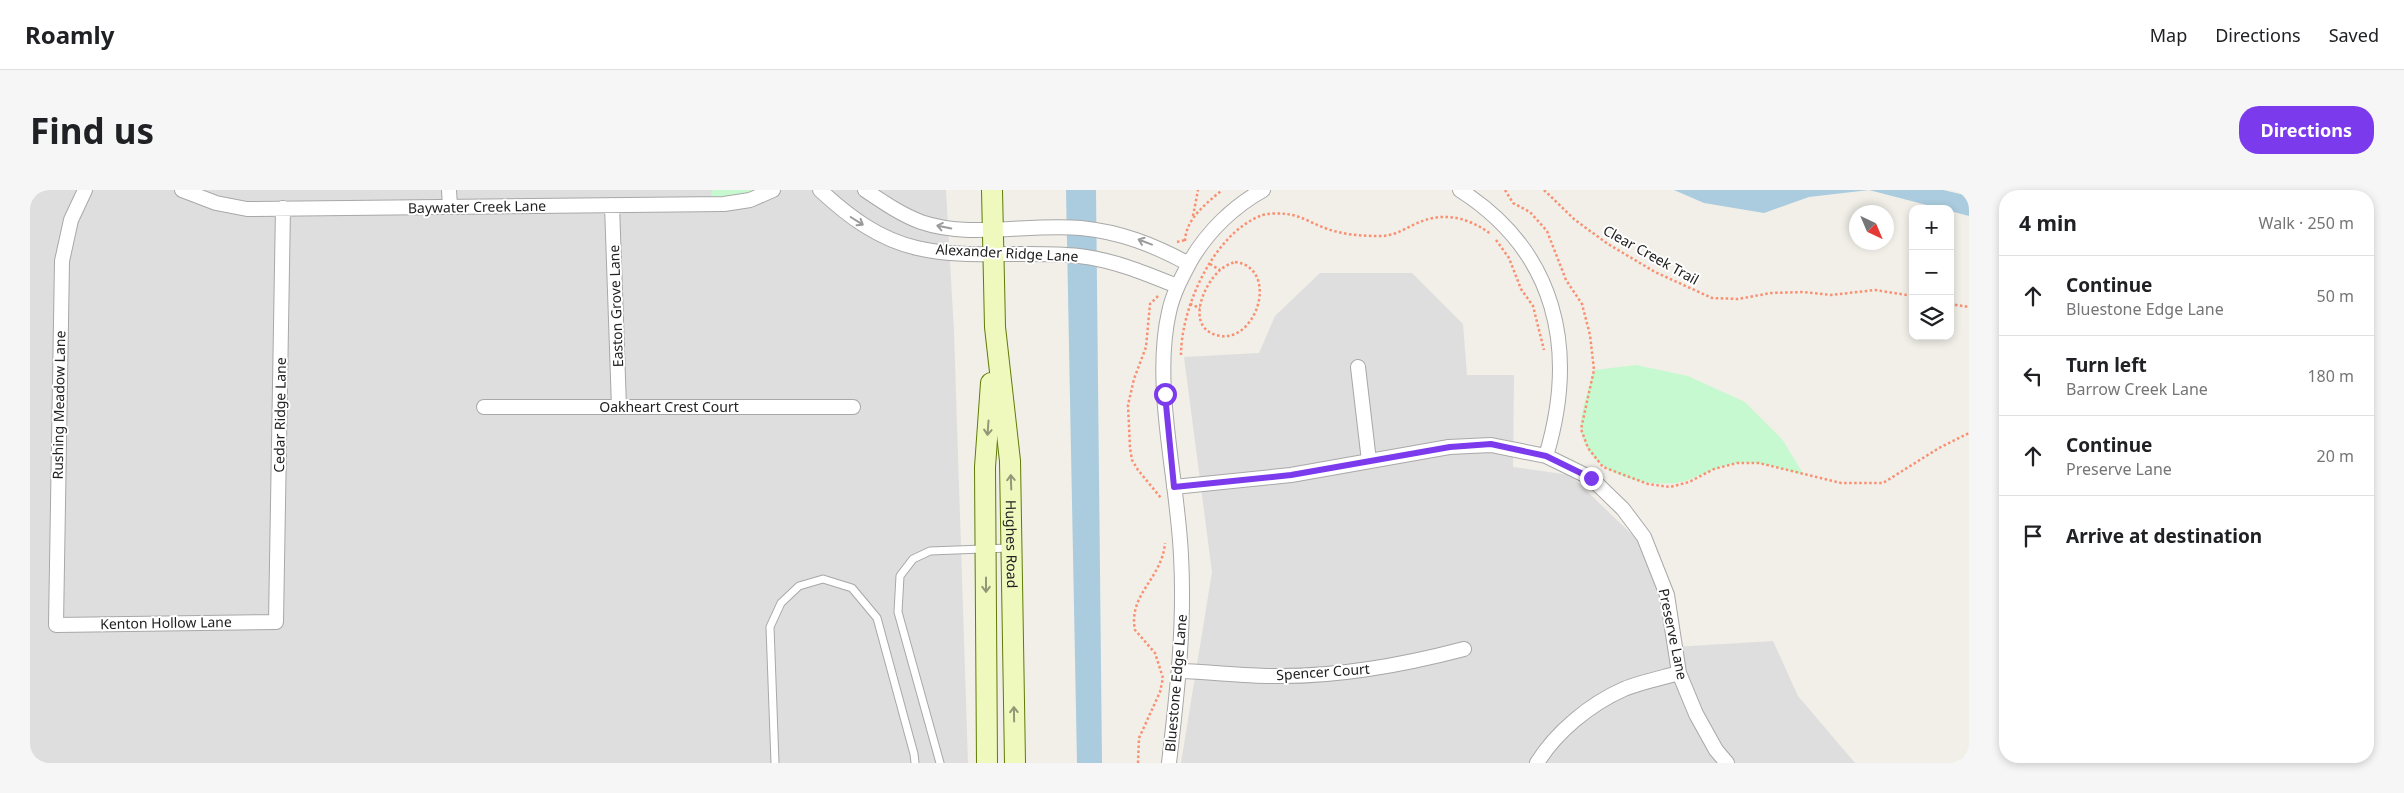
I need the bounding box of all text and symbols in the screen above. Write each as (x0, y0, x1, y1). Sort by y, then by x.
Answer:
text: Roamly (25, 18, 114, 51)
text: Map (2150, 23, 2187, 47)
text: Directions (2215, 23, 2301, 47)
text: Saved (2329, 23, 2379, 47)
button: Directions (2239, 106, 2374, 154)
text: Find us (30, 107, 154, 154)
street label: Baywater Creek Lane (408, 196, 546, 217)
north arrow (1849, 205, 1894, 250)
map controls (1909, 205, 1954, 340)
button: + (1909, 205, 1954, 250)
text: 4 min (2019, 209, 2077, 237)
text: Walk · 250 m (2259, 212, 2354, 234)
one-way arrow (850, 217, 864, 227)
street label: Clear Creek Trail (1600, 220, 1702, 289)
one-way arrow (936, 221, 952, 231)
one-way arrow (1138, 237, 1154, 246)
street label: Alexander Ridge Lane (935, 239, 1079, 266)
street label: Easton Grove Lane (604, 244, 627, 368)
button: − (1909, 250, 1954, 295)
text: Continue (2066, 272, 2152, 298)
icon: ahead (2019, 282, 2047, 310)
text: 50 m (2317, 285, 2354, 307)
button: layers (1909, 295, 1954, 340)
text: Bluestone Edge Lane (2066, 298, 2224, 320)
street label: Rushing Meadow Lane (48, 330, 69, 480)
text: Turn left (2066, 352, 2147, 378)
street label: Cedar Ridge Lane (269, 357, 290, 473)
icon: left (2019, 362, 2047, 390)
text: 180 m (2307, 365, 2354, 387)
text: Barrow Creek Lane (2066, 378, 2208, 400)
route start (1154, 383, 1177, 406)
street label: Oakheart Crest Court (599, 397, 739, 416)
one-way arrow (983, 419, 992, 435)
text: Continue (2066, 432, 2152, 458)
icon: ahead (2019, 442, 2047, 470)
text: 20 m (2317, 445, 2354, 467)
text: Preserve Lane (2066, 458, 2172, 480)
route end (1580, 467, 1603, 490)
one-way arrow (1006, 474, 1015, 490)
street label: Hughes Road (1002, 500, 1022, 588)
icon: arrive (2019, 522, 2047, 550)
text: Arrive at destination (2066, 523, 2262, 549)
one-way arrow (981, 577, 991, 593)
street label: Preserve Lane (1655, 587, 1692, 681)
street label: Kenton Hollow Lane (100, 612, 232, 633)
street label: Bluestone Edge Lane (1160, 613, 1191, 753)
street label: Spencer Court (1276, 659, 1370, 684)
one-way arrow (1009, 707, 1019, 723)

